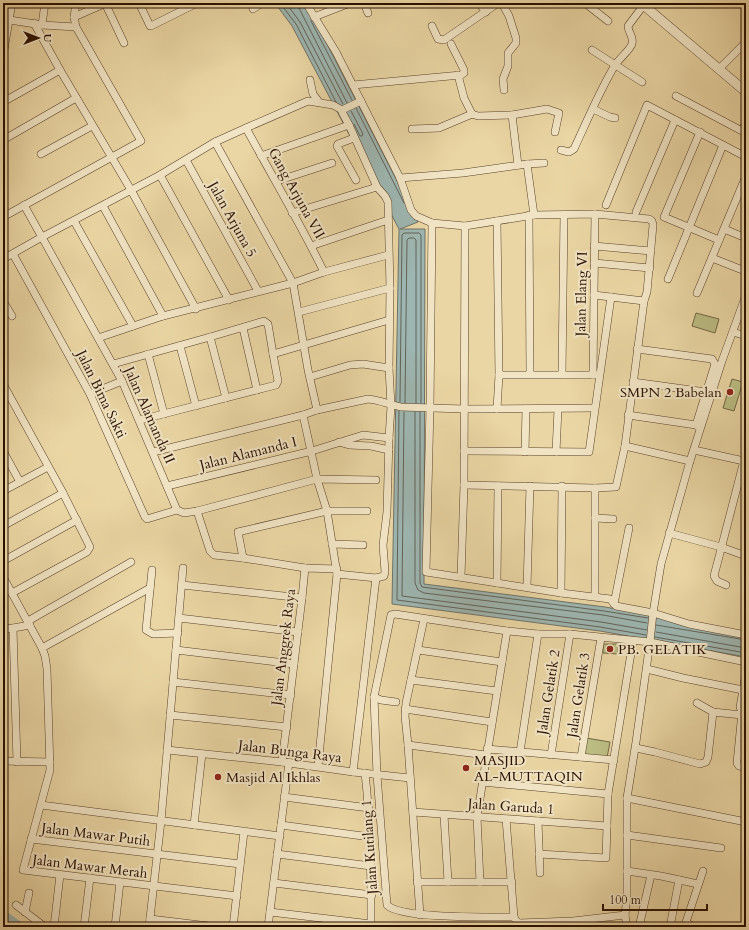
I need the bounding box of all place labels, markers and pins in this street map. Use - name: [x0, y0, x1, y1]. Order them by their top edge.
- place label: SMPN 2 Babelan: [620, 383, 722, 402]
- marker: SMPN 2 Babelan: [725, 387, 735, 397]
- place label: PB. GELATIK: [618, 640, 707, 659]
- marker: PB. GELATIK: [605, 644, 615, 654]
- place label: MASJID AL-MUTTAQIN: [474, 751, 583, 786]
- marker: MASJID AL-MUTTAQIN: [461, 763, 471, 773]
- place label: Masjid Al Ikhlas: [226, 768, 321, 787]
- marker: Masjid Al Ikhlas: [213, 772, 223, 782]

